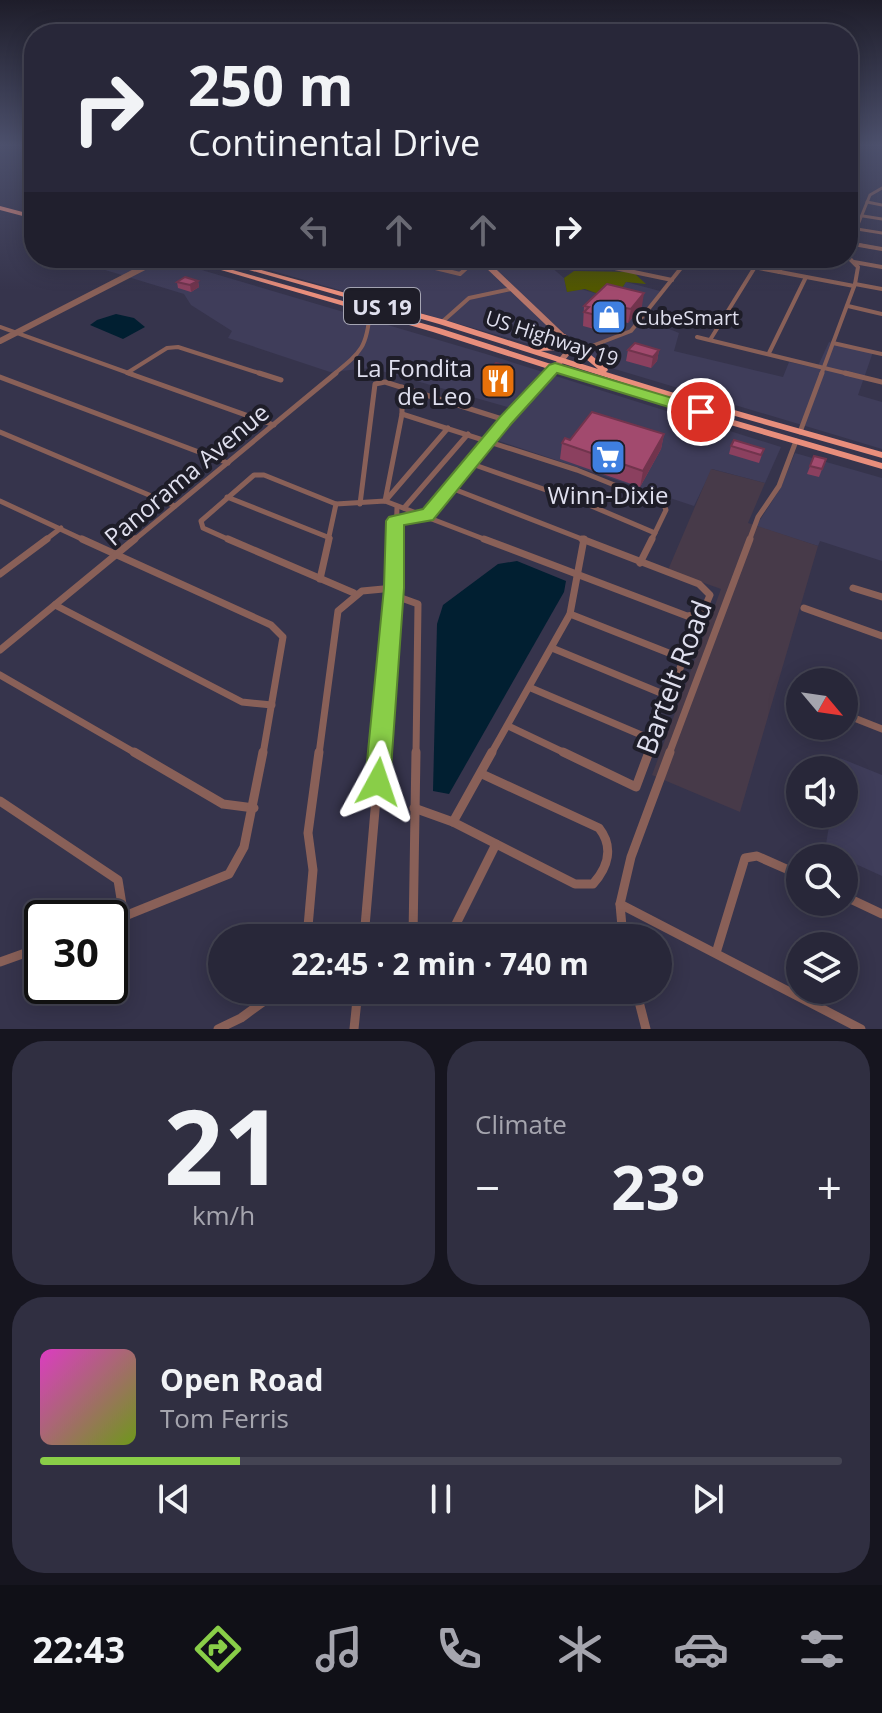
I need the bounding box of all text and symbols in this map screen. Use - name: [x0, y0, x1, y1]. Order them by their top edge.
- text: 250 m: [188, 46, 354, 122]
- icon: right: [56, 56, 160, 160]
- text: Continental Drive: [188, 118, 480, 167]
- icon: left: [293, 208, 337, 252]
- icon: ahead: [377, 208, 421, 252]
- icon: ahead: [461, 208, 505, 252]
- icon: right: [545, 208, 589, 252]
- road number: US 19: [344, 288, 420, 324]
- shop icon: CubeSmart: [590, 298, 628, 336]
- street label: US Highway 19: [482, 304, 622, 372]
- place label: CubeSmart: [635, 304, 739, 331]
- place label: La Fondita de Leo: [356, 351, 472, 412]
- restaurant icon: La Fondita de Leo: [479, 362, 517, 400]
- pin: [667, 378, 735, 446]
- icon: arrive: [679, 390, 723, 434]
- street label: Panorama Avenue: [97, 395, 275, 553]
- supermarket icon: Winn-Dixie: [589, 438, 627, 476]
- place label: Winn-Dixie: [548, 478, 668, 511]
- street label: Bartelt Road: [626, 595, 720, 759]
- north arrow: [786, 668, 858, 740]
- map controls: [786, 668, 858, 1004]
- position arrow: [336, 740, 420, 824]
- button: sound: [786, 756, 858, 828]
- button: search: [786, 844, 858, 916]
- speed limit sign: 30: [24, 900, 128, 1004]
- button: layers: [786, 932, 858, 1004]
- text: 22:45 · 2 min · 740 m: [291, 943, 589, 984]
- text: 21: [164, 1074, 283, 1215]
- text: Climate: [475, 1106, 567, 1142]
- text: 23°: [611, 1146, 706, 1228]
- text: −: [475, 1157, 500, 1217]
- text: +: [817, 1157, 842, 1217]
- text: km/h: [192, 1197, 255, 1233]
- text: Open Road: [160, 1359, 324, 1400]
- text: Tom Ferris: [160, 1400, 289, 1436]
- icon: previous: [152, 1477, 196, 1521]
- icon: pause: [419, 1477, 463, 1521]
- icon: next: [686, 1477, 730, 1521]
- icon: directions: [190, 1621, 246, 1677]
- icon: music: [311, 1621, 367, 1677]
- icon: phone: [431, 1621, 487, 1677]
- icon: climate: [552, 1621, 608, 1677]
- icon: car: [673, 1621, 729, 1677]
- icon: filters: [794, 1621, 850, 1677]
- text: 22:43: [32, 1625, 125, 1674]

